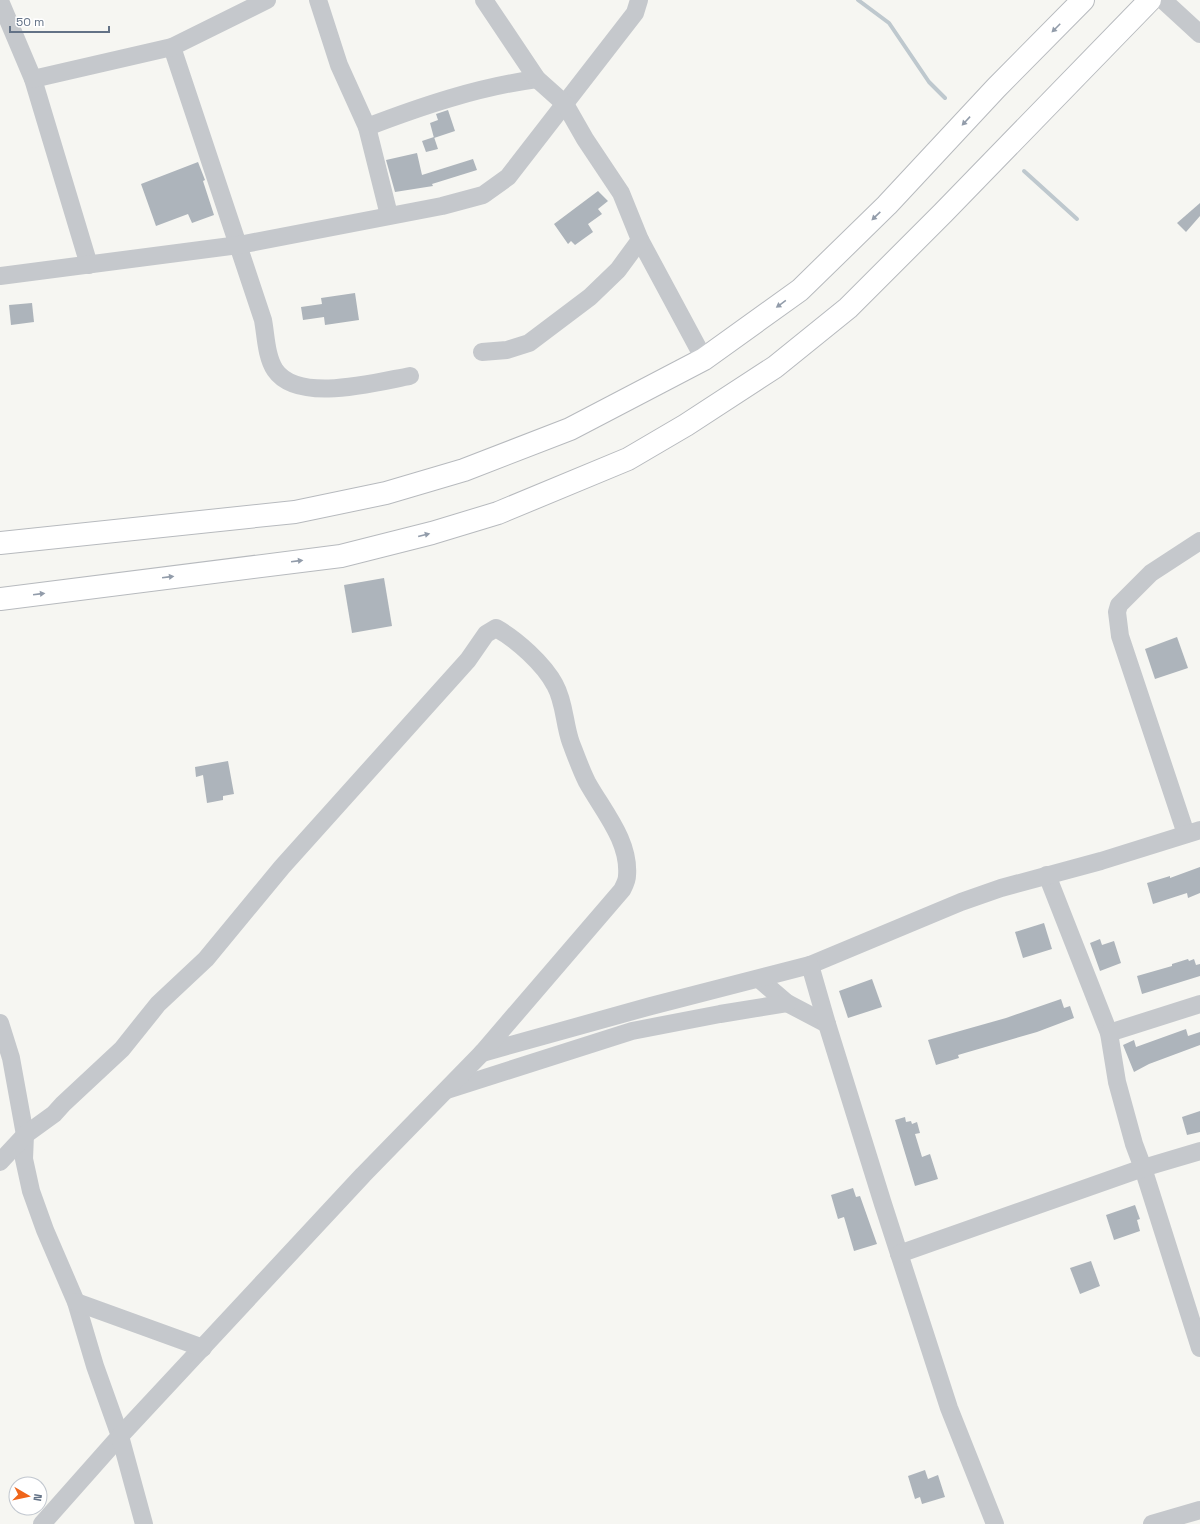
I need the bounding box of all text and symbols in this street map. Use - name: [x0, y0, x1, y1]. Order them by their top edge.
- scale bar: [10, 8, 109, 34]
- text: 50 m: [16, 14, 44, 30]
- one-way arrow: [1051, 23, 1061, 33]
- one-way arrow: [961, 116, 970, 126]
- one-way arrow: [871, 211, 881, 221]
- one-way arrow: [776, 300, 786, 308]
- one-way arrow: [418, 532, 430, 538]
- one-way arrow: [291, 558, 303, 564]
- one-way arrow: [162, 574, 174, 581]
- one-way arrow: [33, 591, 45, 597]
- north arrow: [8, 1476, 48, 1516]
- text: N: [30, 1493, 45, 1502]

